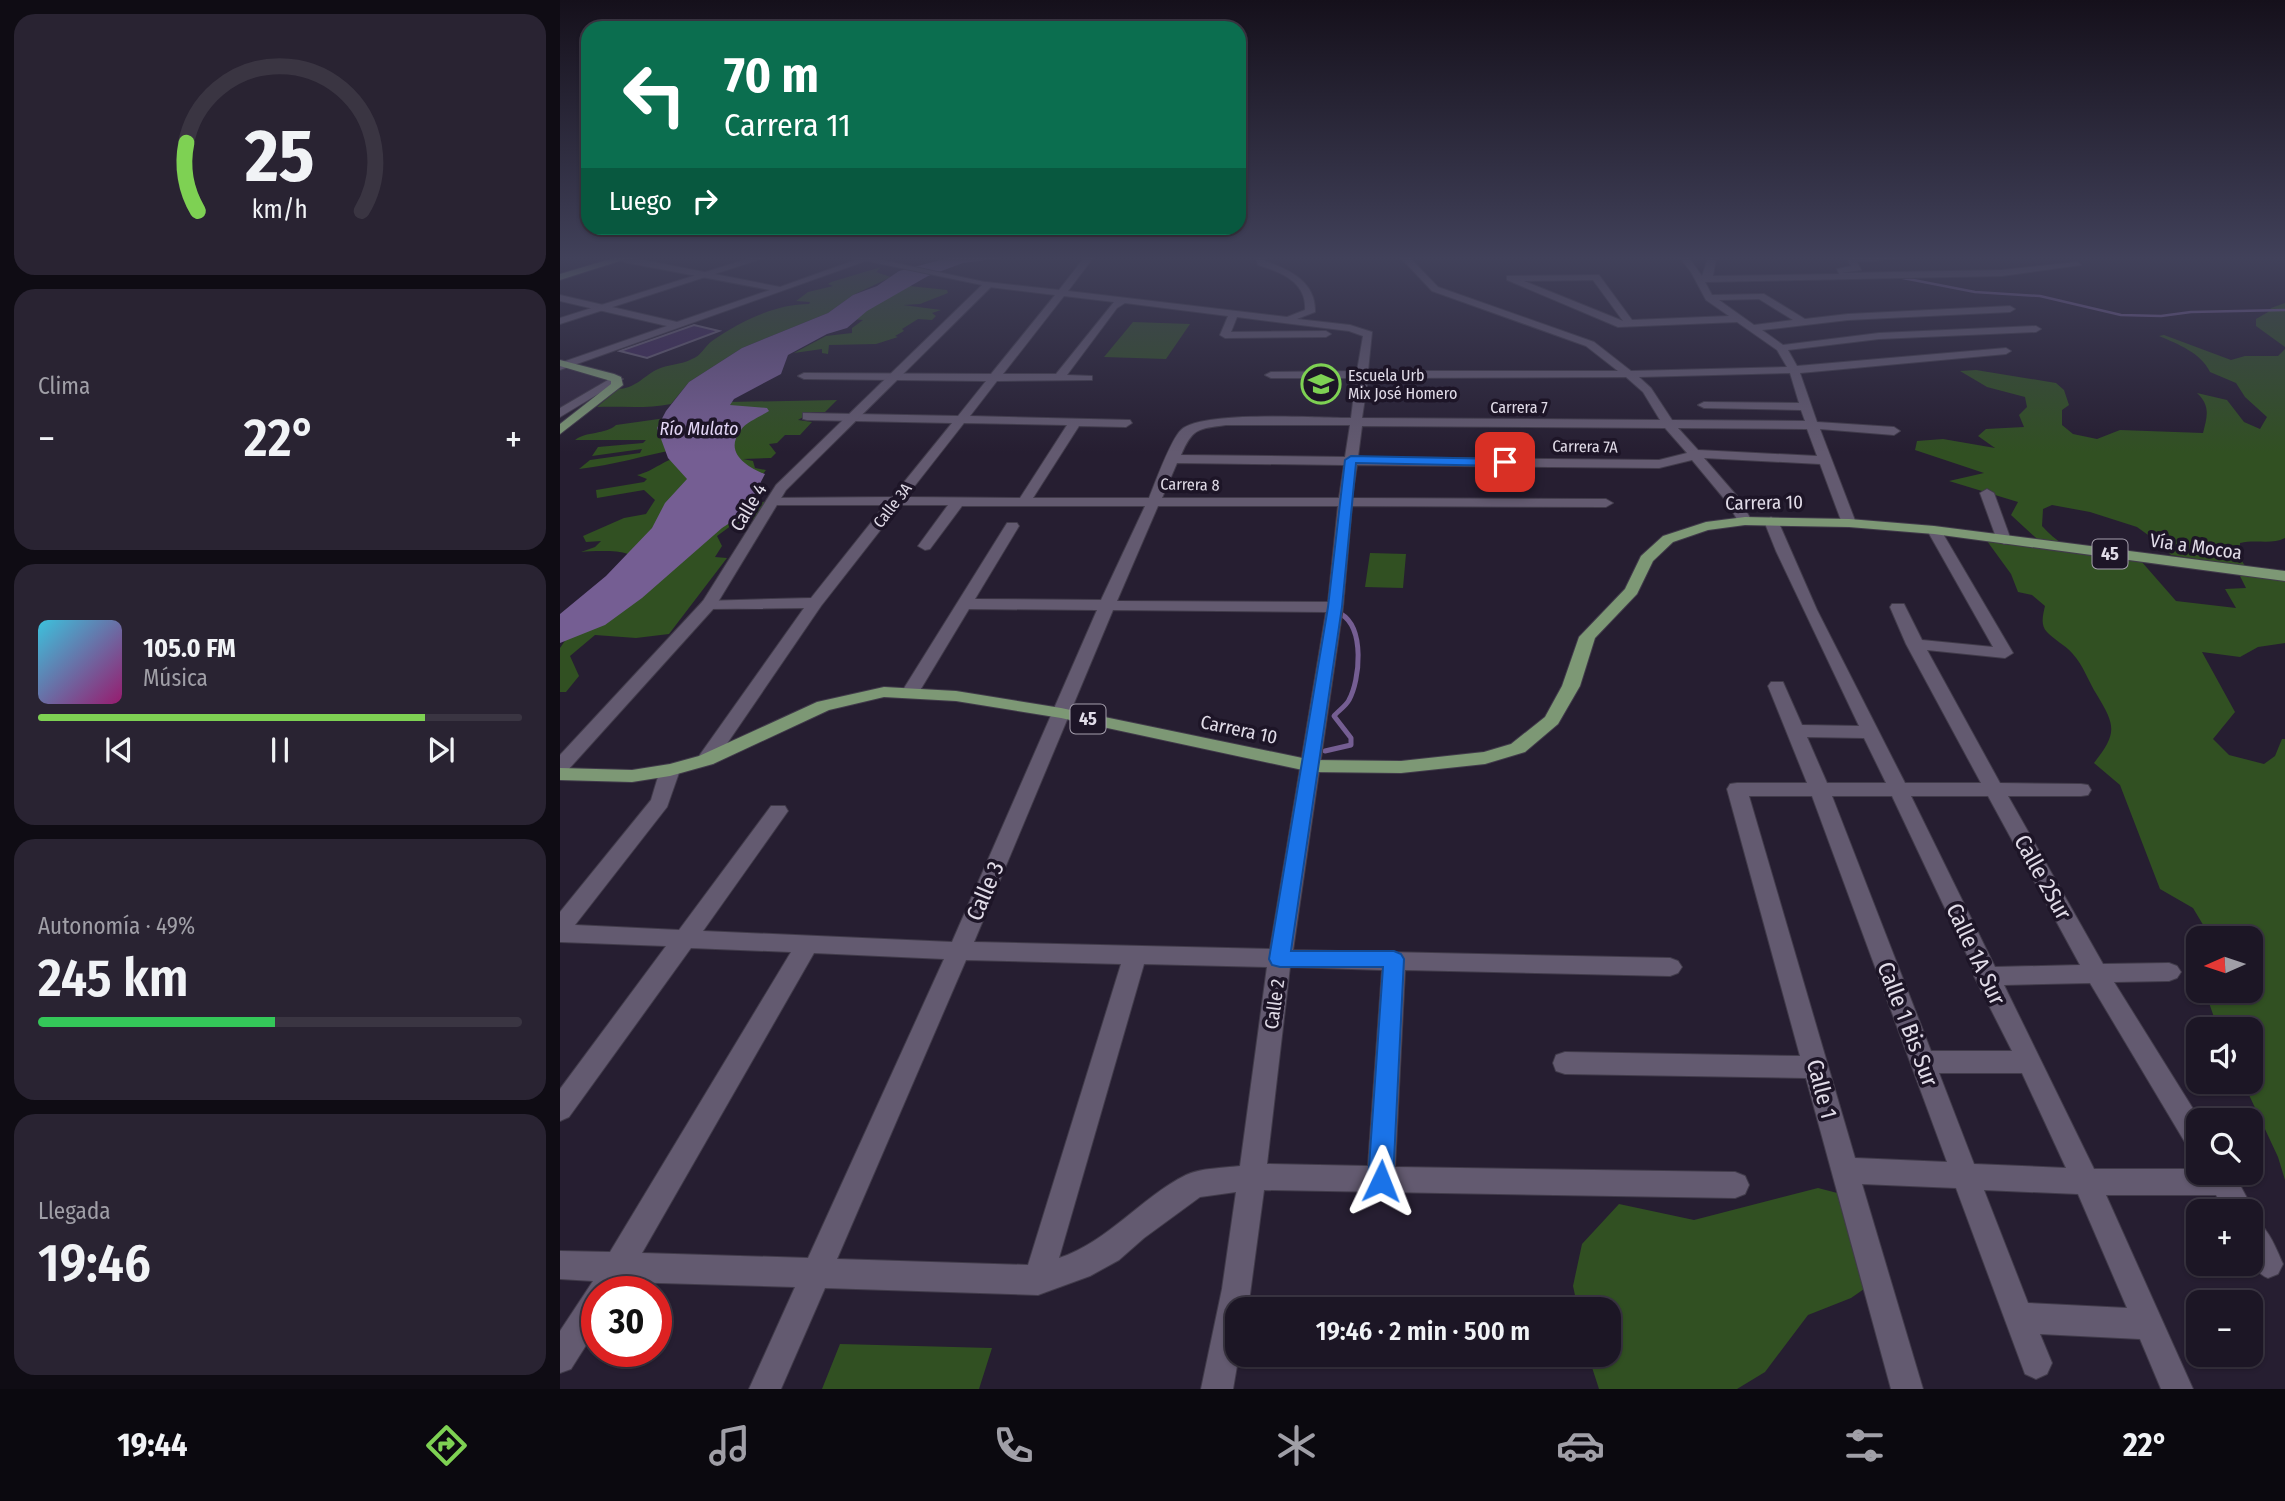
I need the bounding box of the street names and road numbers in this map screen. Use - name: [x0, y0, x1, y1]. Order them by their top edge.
- street label: Carrera 7: [1490, 398, 1548, 417]
- street label: Carrera 7A: [1552, 436, 1618, 457]
- street label: Carrera 8: [1160, 474, 1220, 495]
- street label: Calle 4: [725, 479, 772, 535]
- street label: Calle 3A: [869, 479, 916, 531]
- street label: Carrera 10: [1725, 490, 1803, 515]
- street label: Vía a Mocoa: [2148, 529, 2243, 564]
- road number: 45: [2092, 540, 2128, 568]
- road number: 45: [1070, 704, 1106, 734]
- street label: Carrera 10: [1198, 710, 1279, 749]
- street label: Calle 2Sur: [2008, 830, 2078, 924]
- street label: Calle 3: [960, 857, 1010, 925]
- street label: Calle 1A Sur: [1940, 899, 2012, 1009]
- street label: Calle 1 Bis Sur: [1872, 958, 1944, 1090]
- street label: Calle 2: [1260, 977, 1289, 1031]
- street label: Calle 1: [1801, 1056, 1843, 1122]

